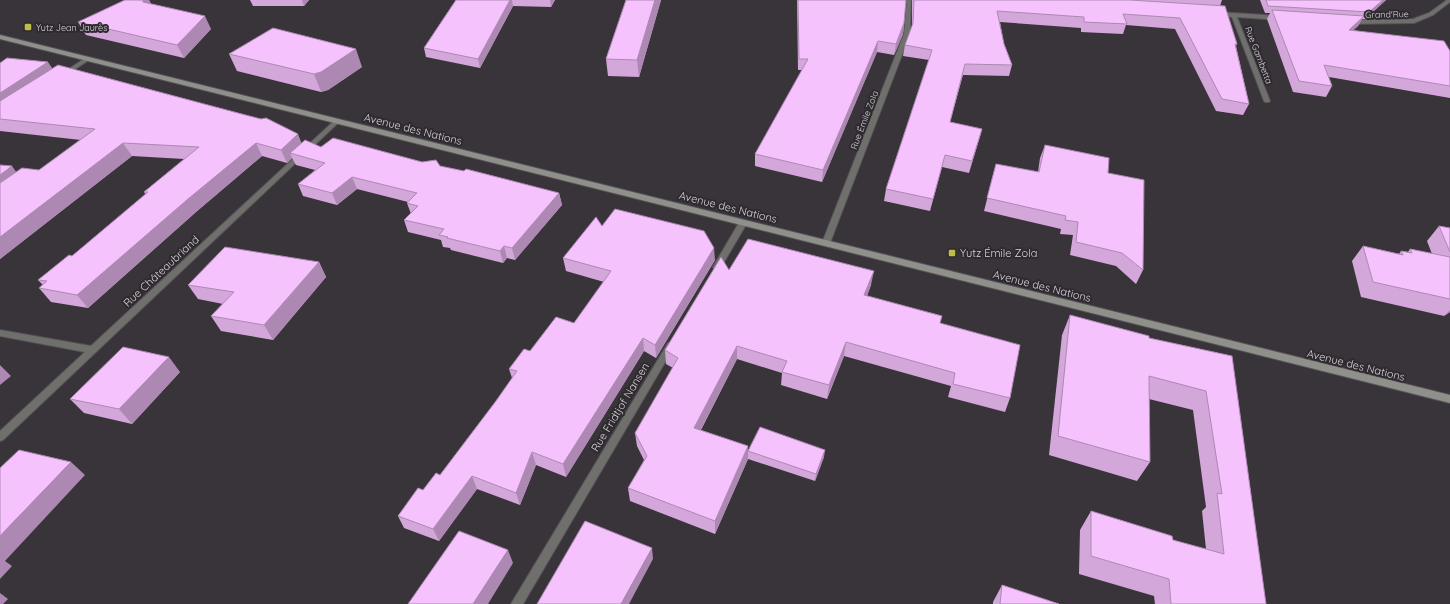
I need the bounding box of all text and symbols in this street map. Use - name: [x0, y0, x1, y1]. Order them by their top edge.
- street label: Grand'Rue: [1365, 8, 1409, 20]
- marker: Yutz Jean Jaurès: [23, 22, 33, 32]
- place label: Yutz Jean Jaurès: [36, 22, 107, 33]
- street label: Rue Gambetta: [1243, 25, 1275, 85]
- street label: Rue Émile Zola: [848, 89, 880, 151]
- street label: Avenue des Nations: [363, 110, 463, 148]
- street label: Avenue des Nations: [678, 188, 778, 226]
- street label: Rue Châteaubriand: [120, 232, 202, 310]
- place label: Yutz Émile Zola: [960, 246, 1037, 260]
- marker: Yutz Émile Zola: [947, 248, 957, 258]
- street label: Avenue des Nations: [992, 267, 1092, 305]
- street label: Avenue des Nations: [1306, 346, 1406, 384]
- street label: Rue Fridtjof Nansen: [588, 360, 652, 454]

